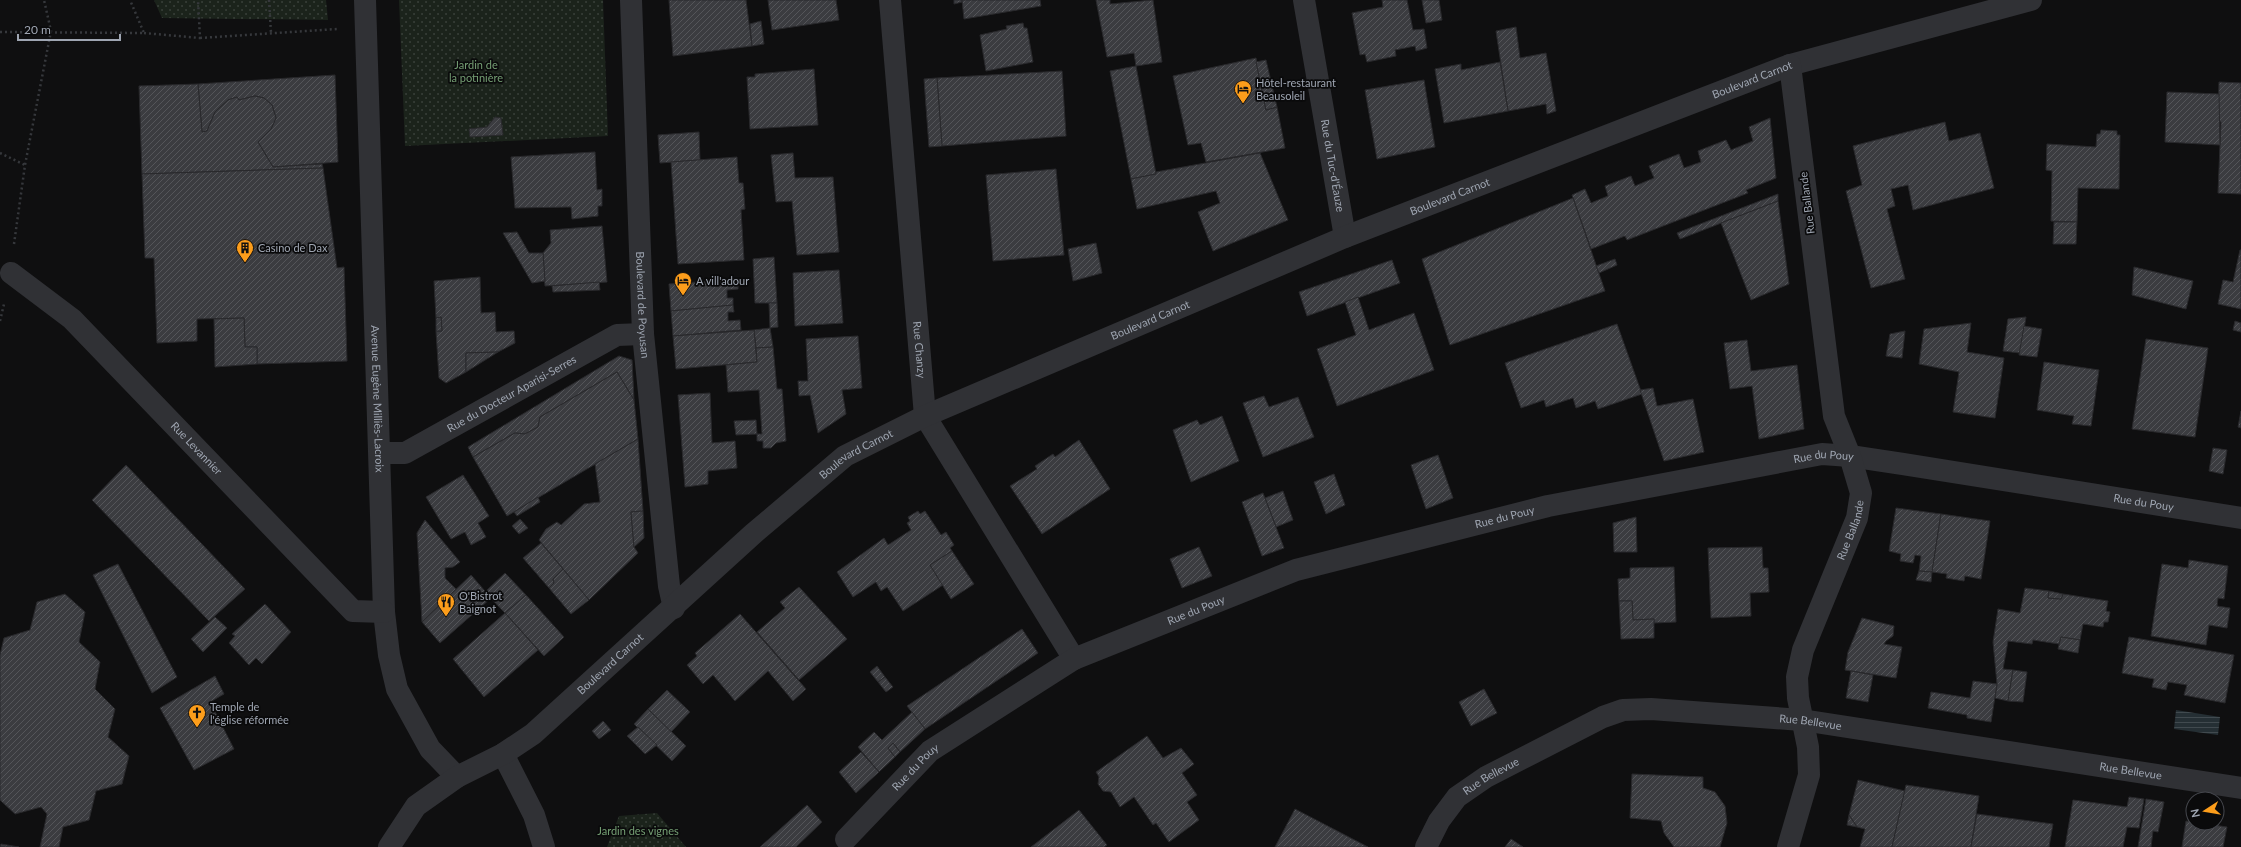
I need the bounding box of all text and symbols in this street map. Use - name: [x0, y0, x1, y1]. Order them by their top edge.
- scale bar: [18, 16, 120, 42]
- text: 20 m: [24, 22, 51, 37]
- park label: Jardin de la potinière: [449, 58, 503, 84]
- street label: Boulevard Carnot: [1710, 58, 1794, 101]
- place label: Hôtel-restaurant Beausoleil: [1256, 76, 1336, 102]
- hotel icon: Hôtel-restaurant Beausoleil: [1233, 79, 1253, 104]
- street label: Rue du Tuc-d'Éauze: [1319, 118, 1348, 213]
- street label: Rue Ballande: [1796, 171, 1817, 235]
- street label: Boulevard Carnot: [1408, 175, 1491, 217]
- building icon: Casino de Dax: [235, 238, 255, 263]
- place label: Casino de Dax: [258, 241, 328, 254]
- street label: Boulevard de Poyusan: [634, 251, 652, 359]
- hotel icon: A vill'adour: [673, 271, 693, 296]
- place label: A vill'adour: [696, 274, 749, 287]
- street label: Boulevard Carnot: [1109, 297, 1192, 342]
- street label: Rue Chanzy: [911, 321, 929, 379]
- street label: Avenue Eugène Milliès-Lacroix: [369, 325, 387, 473]
- street label: Rue du Docteur Aparisi-Serres: [444, 352, 578, 434]
- street label: Rue Levannier: [169, 419, 225, 477]
- street label: Boulevard Carnot: [816, 426, 895, 481]
- street label: Rue du Pouy: [1792, 447, 1855, 465]
- street label: Rue du Pouy: [2113, 491, 2175, 513]
- street label: Rue Ballande: [1834, 499, 1866, 562]
- street label: Rue du Pouy: [1473, 503, 1536, 530]
- place label: O'Bistrot Baignot: [459, 589, 502, 615]
- restaurant icon: O'Bistrot Baignot: [436, 592, 456, 617]
- street label: Rue du Pouy: [1165, 592, 1227, 627]
- street label: Boulevard Carnot: [574, 630, 645, 697]
- place label: Temple de l'église réformée: [210, 700, 289, 726]
- church icon: Temple de l'église réformée: [187, 703, 207, 728]
- street label: Rue Bellevue: [1779, 711, 1843, 732]
- street label: Rue du Pouy: [889, 740, 941, 793]
- street label: Rue Bellevue: [1460, 754, 1521, 797]
- street label: Rue Bellevue: [2099, 759, 2163, 782]
- north arrow: [2185, 791, 2225, 831]
- text: N: [2187, 808, 2202, 819]
- park label: Jardin des vignes: [597, 824, 679, 837]

